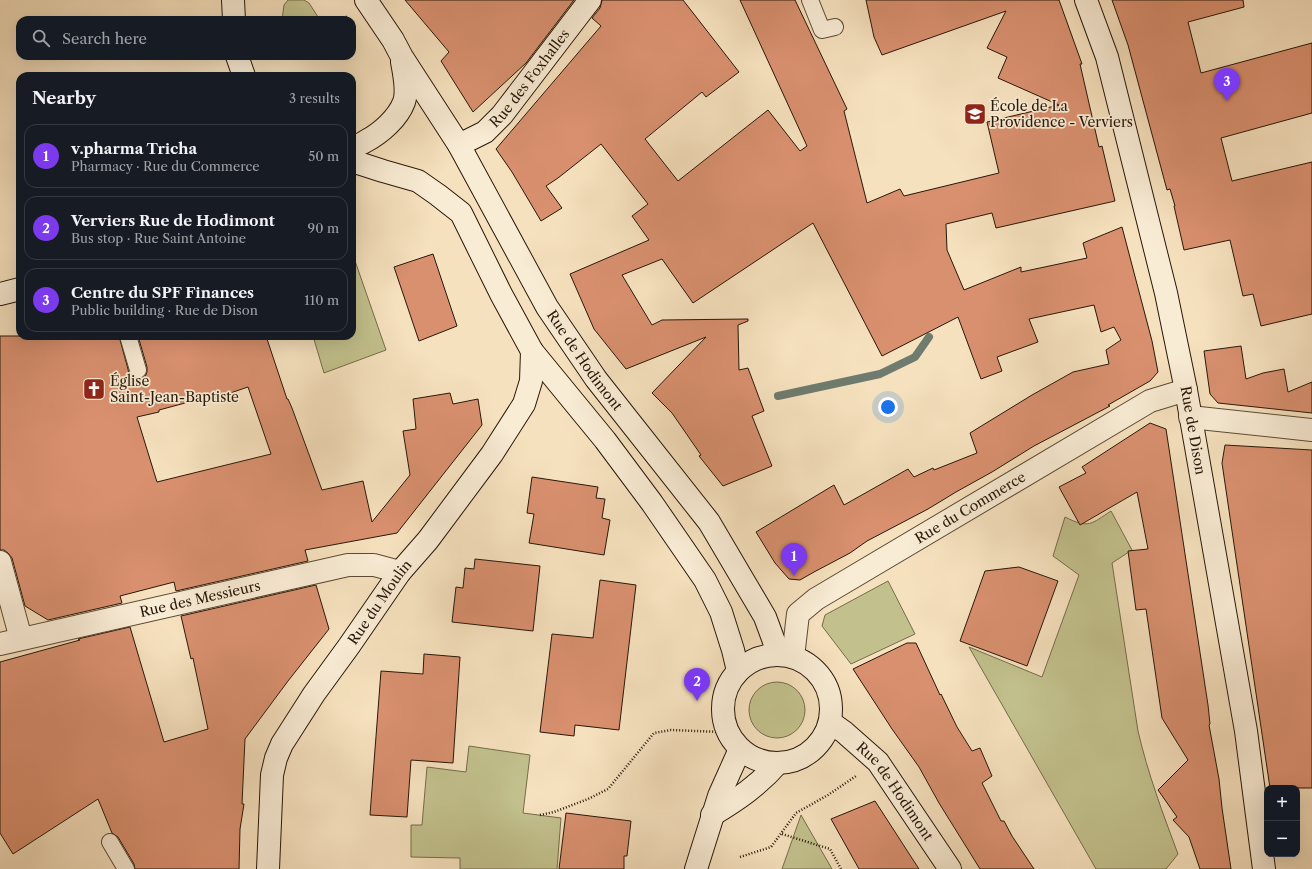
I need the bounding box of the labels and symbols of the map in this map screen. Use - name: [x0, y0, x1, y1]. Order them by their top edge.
- street label: Rue des Foxhalles: [486, 25, 573, 131]
- pin: 3: [1214, 68, 1240, 101]
- place label: École de La Providence - Verviers: [990, 97, 1133, 131]
- school or university icon: École de La Providence - Verviers: [962, 101, 988, 127]
- street label: Rue de Hodimont: [543, 307, 626, 414]
- place label: Église Saint-Jean-Baptiste: [110, 372, 239, 406]
- church icon: Église Saint-Jean-Baptiste: [81, 376, 107, 402]
- street label: Rue de Dison: [1176, 385, 1210, 476]
- your location: [878, 397, 898, 417]
- street label: Rue du Commerce: [912, 468, 1029, 547]
- pin: 1: [781, 543, 807, 576]
- street label: Rue du Moulin: [344, 556, 416, 648]
- street label: Rue des Messieurs: [138, 576, 262, 621]
- pin: 2: [684, 668, 710, 701]
- street label: Rue de Hodimont: [853, 738, 937, 844]

